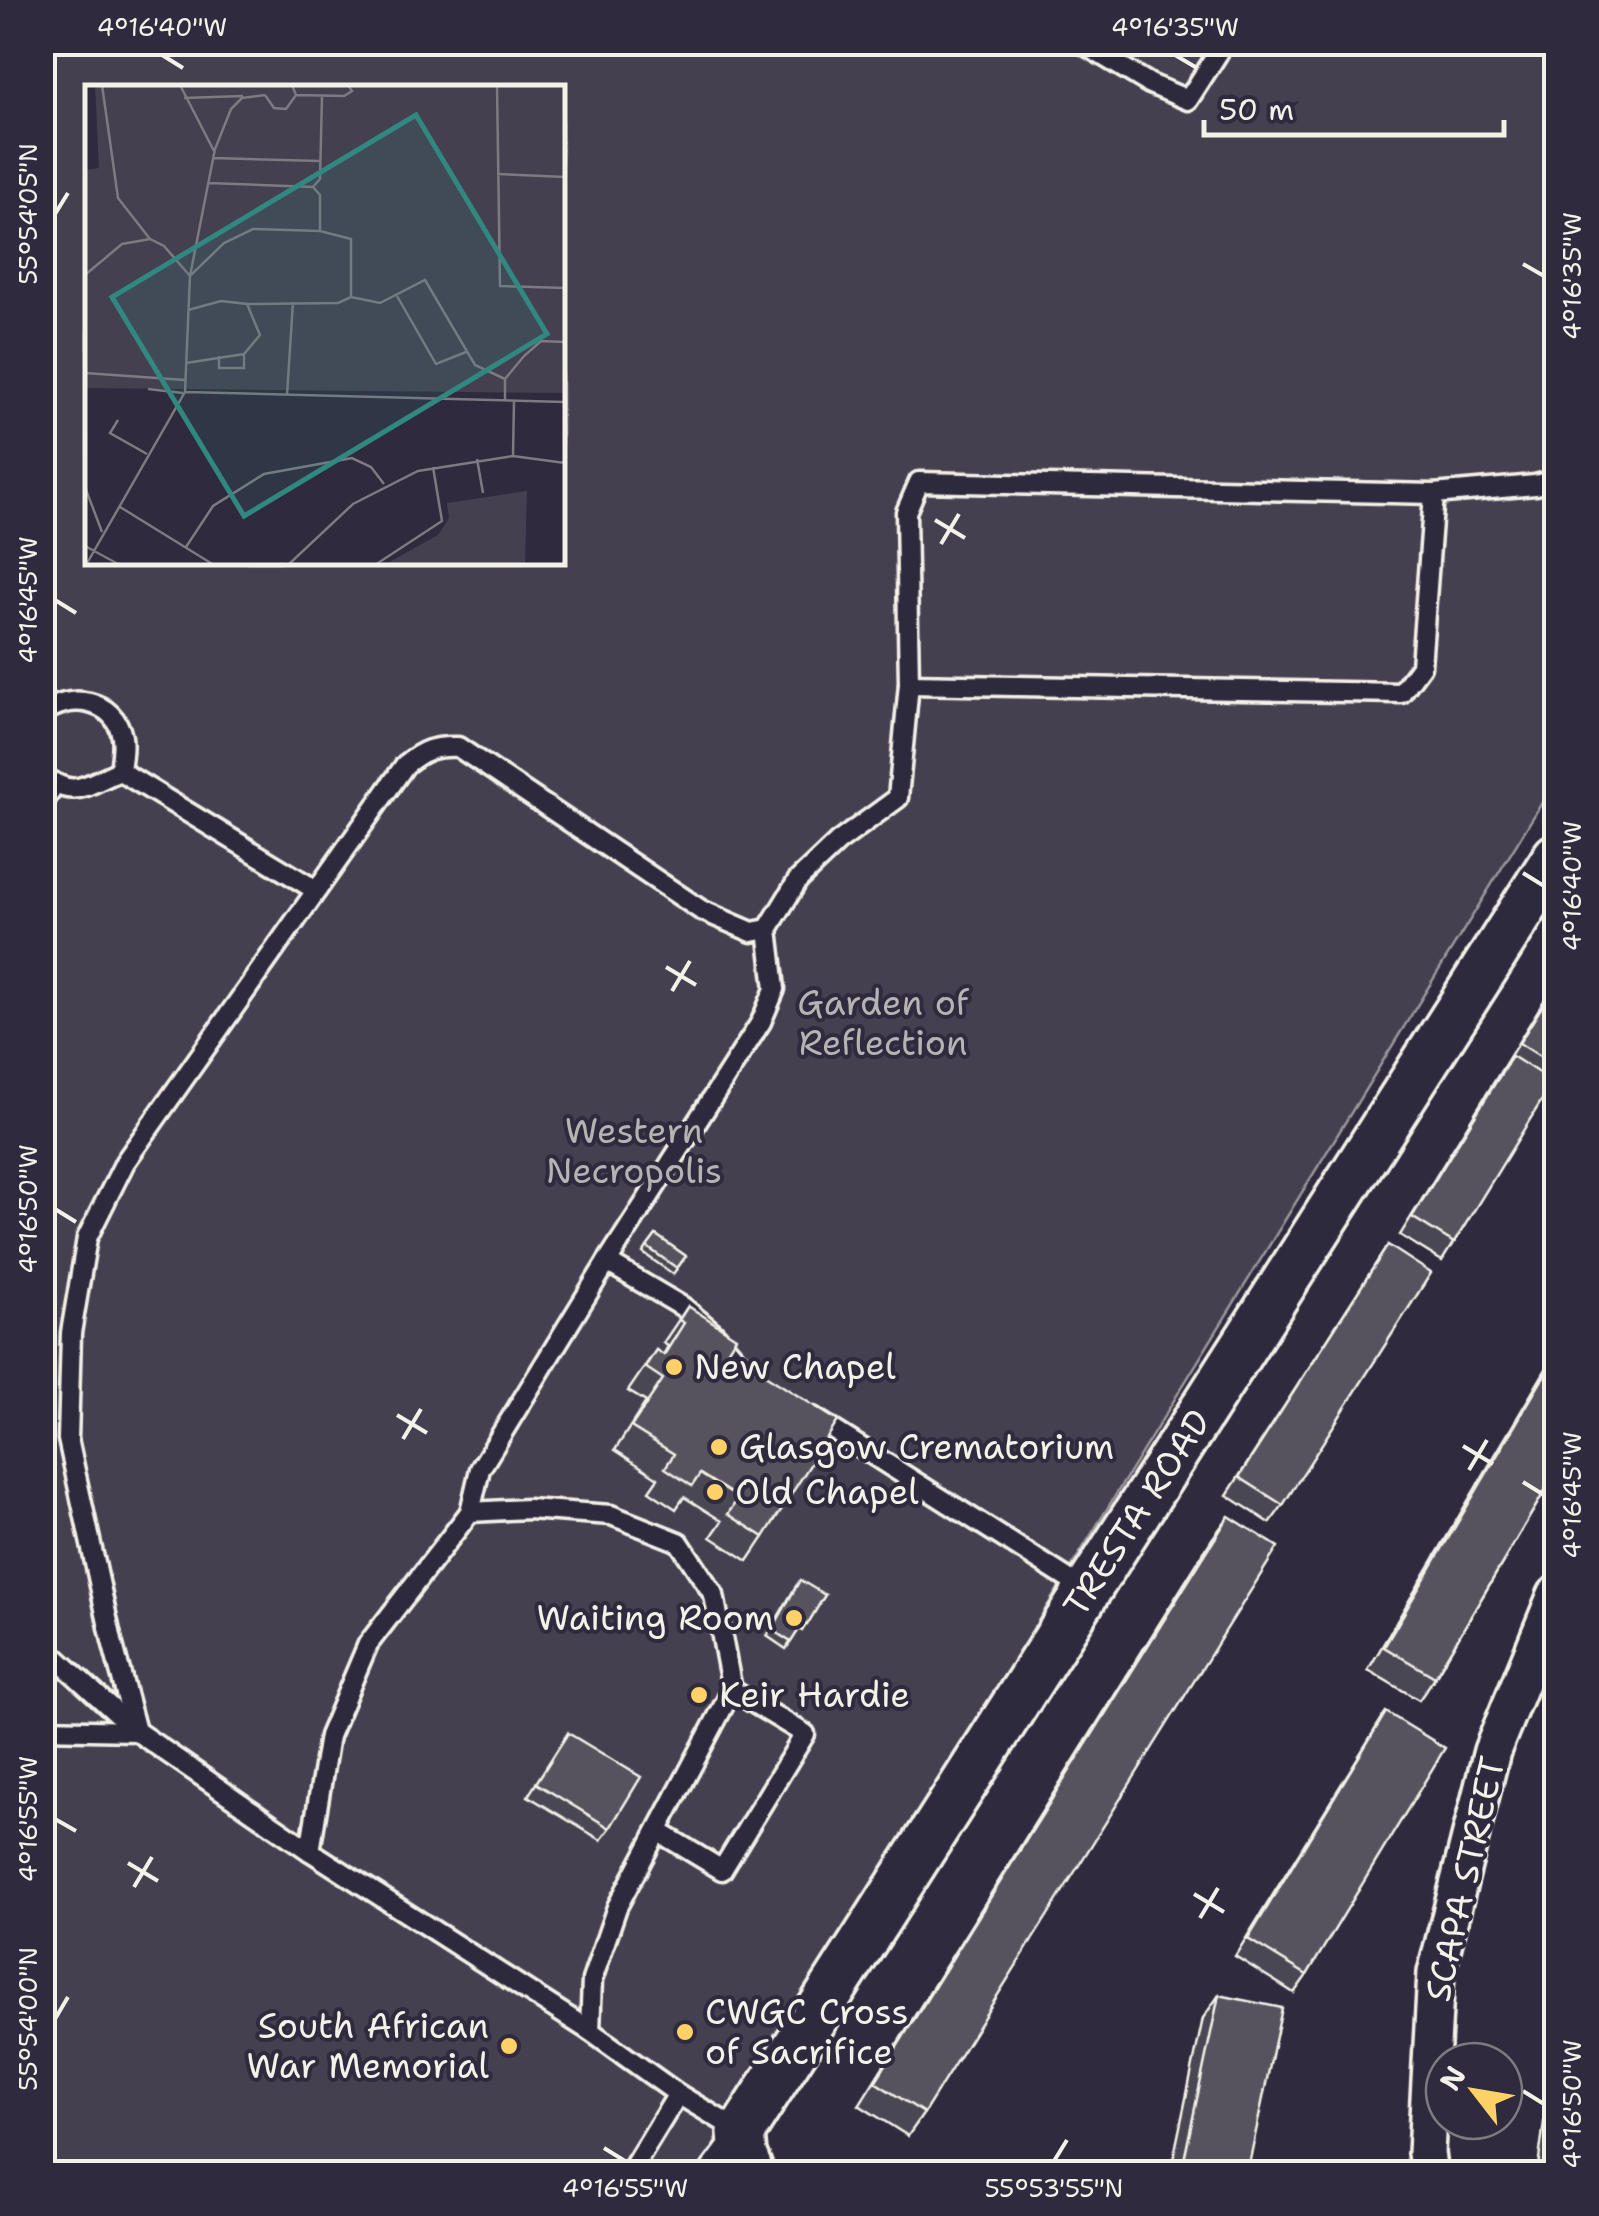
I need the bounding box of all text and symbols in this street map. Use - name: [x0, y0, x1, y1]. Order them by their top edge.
- text: 4°16'40"W: [97, 10, 227, 44]
- text: 4°16'35"W: [1111, 10, 1239, 44]
- scale bar: [1204, 75, 1504, 137]
- inset map: [85, 85, 565, 565]
- text: 50 m: [1219, 89, 1294, 130]
- text: 55°54'05"N: [11, 143, 45, 285]
- text: 4°16'35"W: [1555, 212, 1589, 340]
- text: 4°16'45"W: [11, 536, 45, 664]
- text: 4°16'40"W: [1555, 821, 1589, 951]
- park label: Garden of Reflection: [797, 979, 970, 1066]
- park label: Western Necropolis: [546, 1107, 722, 1194]
- text: 4°16'50"W: [11, 1144, 45, 1274]
- place label: New Chapel: [694, 1343, 896, 1390]
- marker: New Chapel: [663, 1356, 685, 1378]
- street label: TRESTA ROAD: [1052, 1400, 1221, 1625]
- place label: Glasgow Crematorium: [739, 1423, 1114, 1470]
- text: 4°16'45"W: [1555, 1431, 1589, 1559]
- marker: Glasgow Crematorium: [708, 1436, 730, 1458]
- place label: Old Chapel: [735, 1468, 919, 1515]
- marker: Old Chapel: [704, 1481, 726, 1503]
- place label: Waiting Room: [536, 1594, 774, 1641]
- marker: Waiting Room: [783, 1607, 805, 1629]
- place label: Keir Hardie: [719, 1671, 910, 1718]
- marker: Keir Hardie: [688, 1684, 710, 1706]
- street label: SCAPA STREET: [1414, 1752, 1515, 2006]
- text: 4°16'55"W: [11, 1756, 45, 1882]
- text: 55°54'00"N: [11, 1947, 45, 2091]
- place label: CWGC Cross of Sacrifice: [705, 1988, 908, 2075]
- place label: South African War Memorial: [247, 2002, 489, 2089]
- marker: CWGC Cross of Sacrifice: [674, 2021, 696, 2043]
- marker: South African War Memorial: [498, 2035, 520, 2057]
- text: 4°16'50"W: [1555, 2039, 1589, 2169]
- north arrow: [1424, 2041, 1524, 2141]
- text: N: [1431, 2059, 1475, 2097]
- text: 4°16'55"W: [562, 2171, 688, 2205]
- text: 55°53'55"N: [985, 2171, 1123, 2205]

